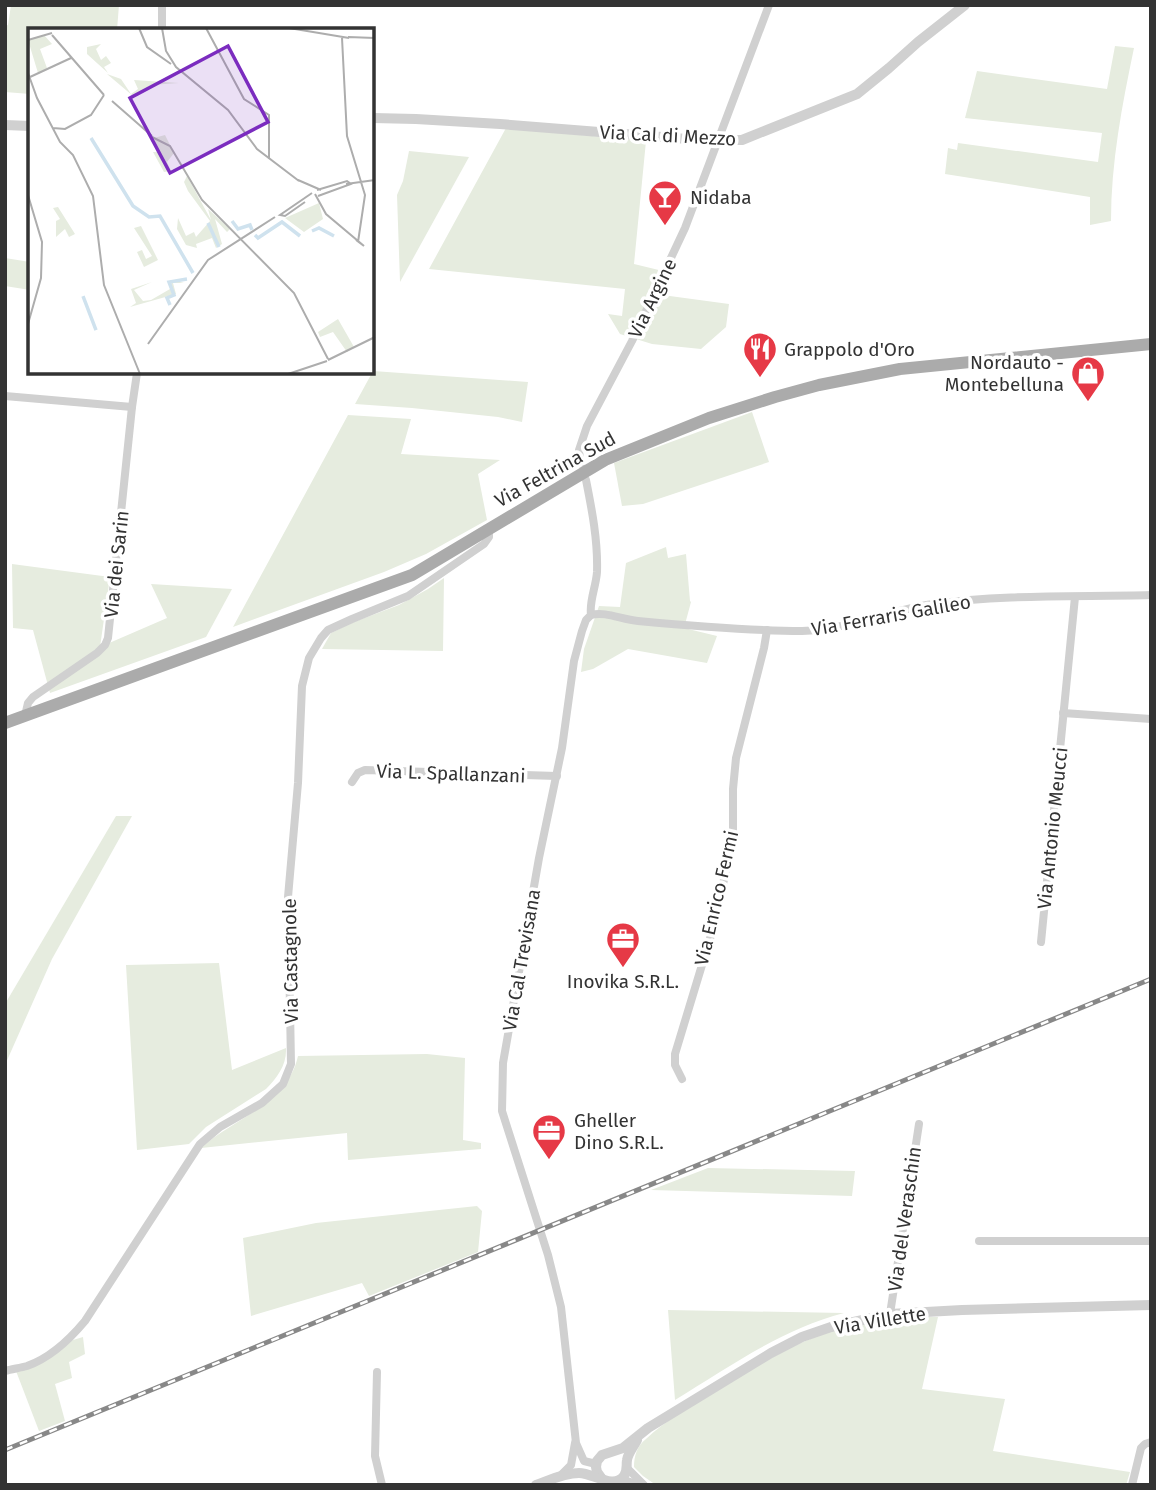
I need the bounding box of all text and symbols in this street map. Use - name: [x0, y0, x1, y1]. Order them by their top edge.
- inset map: [28, 28, 374, 374]
- street label: Via Cal di Mezzo: [599, 120, 737, 151]
- bar icon: Nidaba: [646, 178, 684, 227]
- place label: Nidaba: [690, 186, 751, 209]
- street label: Via Argine: [623, 255, 682, 342]
- restaurant icon: Grappolo d'Oro: [741, 330, 779, 379]
- place label: Grappolo d'Oro: [784, 338, 915, 361]
- place label: Nordauto - Montebelluna: [945, 351, 1064, 396]
- shop icon: Nordauto - Montebelluna: [1069, 354, 1107, 403]
- street label: Via Feltrina Sud: [491, 427, 620, 512]
- street label: Via dei Sarin: [99, 509, 134, 619]
- street label: Via Ferraris Galileo: [810, 590, 972, 641]
- street label: Via Antonio Meucci: [1033, 746, 1072, 910]
- street label: Via L. Spallanzani: [376, 759, 526, 788]
- street label: Via Enrico Fermi: [690, 828, 743, 968]
- street label: Via Cal Trevisana: [498, 887, 545, 1033]
- street label: Via Castagnole: [278, 898, 303, 1024]
- office icon: Inovika S.R.L.: [604, 920, 642, 969]
- place label: Inovika S.R.L.: [567, 970, 679, 993]
- place label: Gheller Dino S.R.L.: [574, 1109, 664, 1154]
- office icon: Gheller Dino S.R.L.: [530, 1112, 568, 1161]
- street label: Via del Veraschin: [883, 1145, 926, 1293]
- street label: Via Villette: [833, 1302, 928, 1339]

